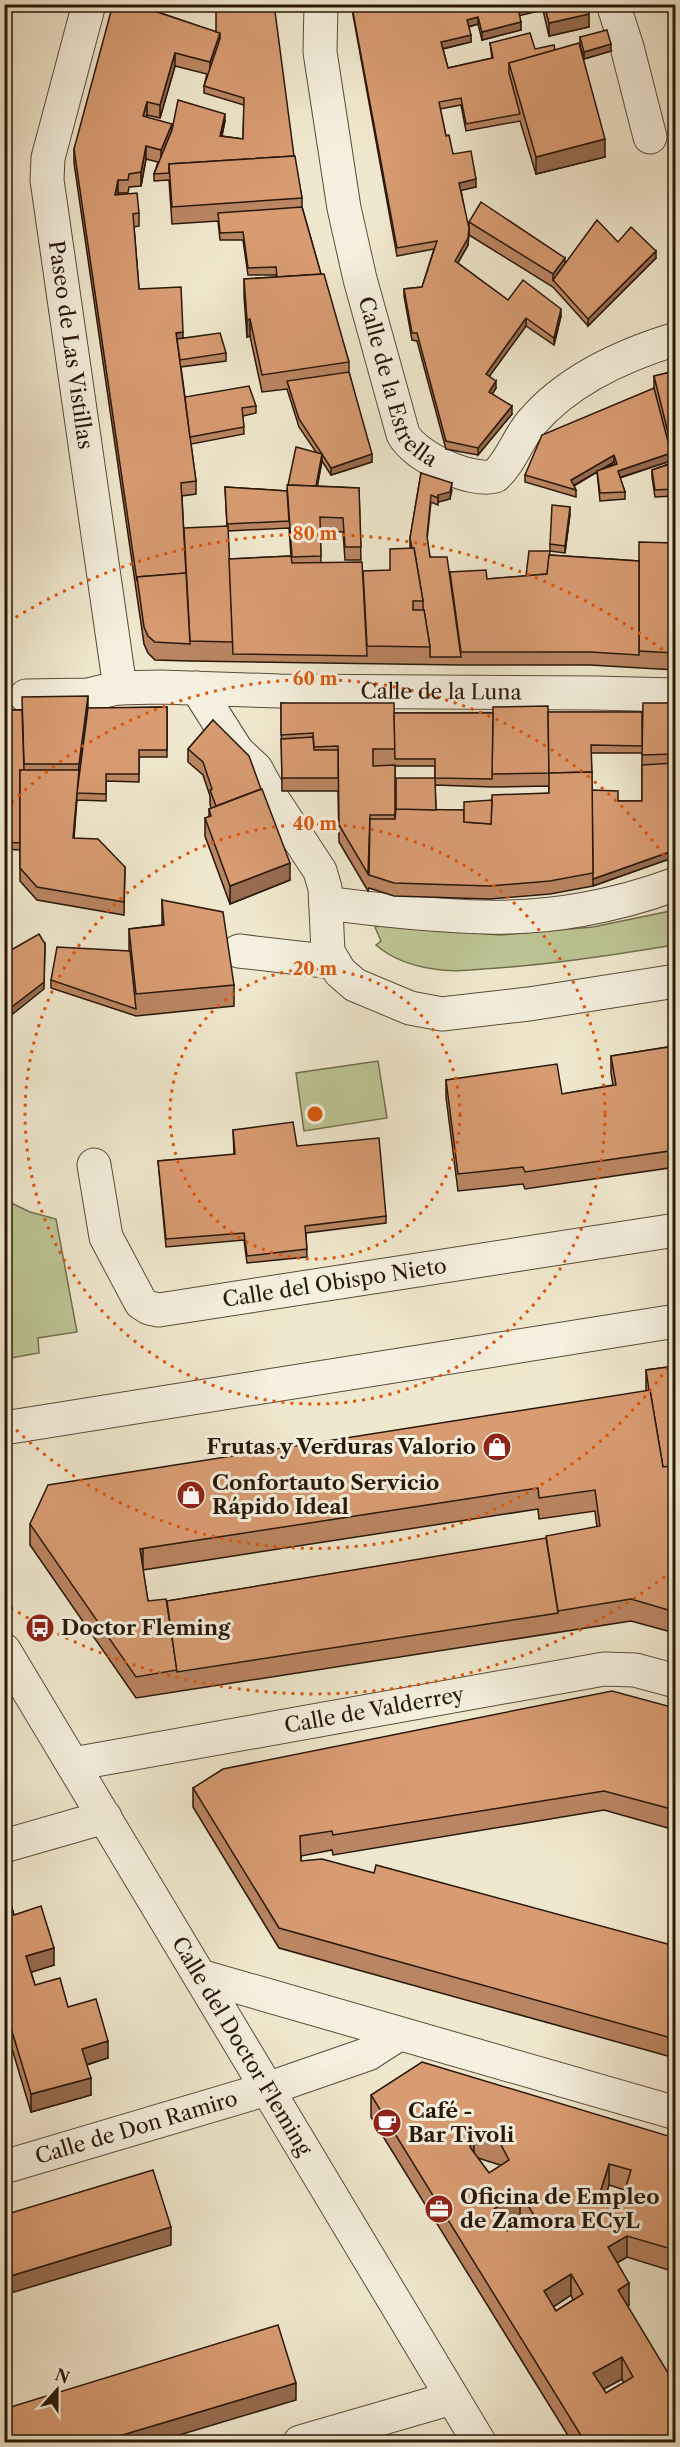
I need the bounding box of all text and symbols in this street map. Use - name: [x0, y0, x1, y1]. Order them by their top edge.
- street label: Paseo de Las Vistillas: [44, 239, 99, 451]
- street label: Calle de la Estrella: [353, 294, 443, 472]
- text: 80 m: [292, 523, 338, 545]
- text: 60 m: [293, 668, 337, 690]
- street label: Calle de la Luna: [361, 679, 523, 705]
- text: 40 m: [293, 813, 337, 835]
- text: 20 m: [293, 958, 337, 980]
- centre of rings: [305, 1104, 325, 1124]
- street label: Calle del Obispo Nieto: [221, 1253, 448, 1312]
- shop icon: Frutas y Verduras Valorio: [481, 1431, 513, 1463]
- place label: Frutas y Verduras Valorio: [207, 1434, 476, 1459]
- place label: Confortauto Servicio Rápido Ideal: [212, 1470, 439, 1519]
- shop icon: Confortauto Servicio Rápido Ideal: [175, 1479, 207, 1511]
- bus stop icon: Doctor Fleming: [24, 1612, 56, 1644]
- place label: Doctor Fleming: [61, 1615, 231, 1640]
- street label: Calle de Valderrey: [282, 1681, 466, 1738]
- street label: Calle del Doctor Fleming: [167, 1932, 318, 2161]
- street label: Calle de Don Ramiro: [32, 2085, 240, 2169]
- place label: Café - Bar Tivoli: [408, 2098, 515, 2147]
- cafe icon: Café - Bar Tivoli: [371, 2107, 403, 2139]
- place label: Oficina de Empleo de Zamora ECyL: [460, 2184, 660, 2233]
- office icon: Oficina de Empleo de Zamora ECyL: [423, 2193, 455, 2225]
- north arrow: [27, 2360, 87, 2420]
- text: N: [52, 2364, 73, 2388]

